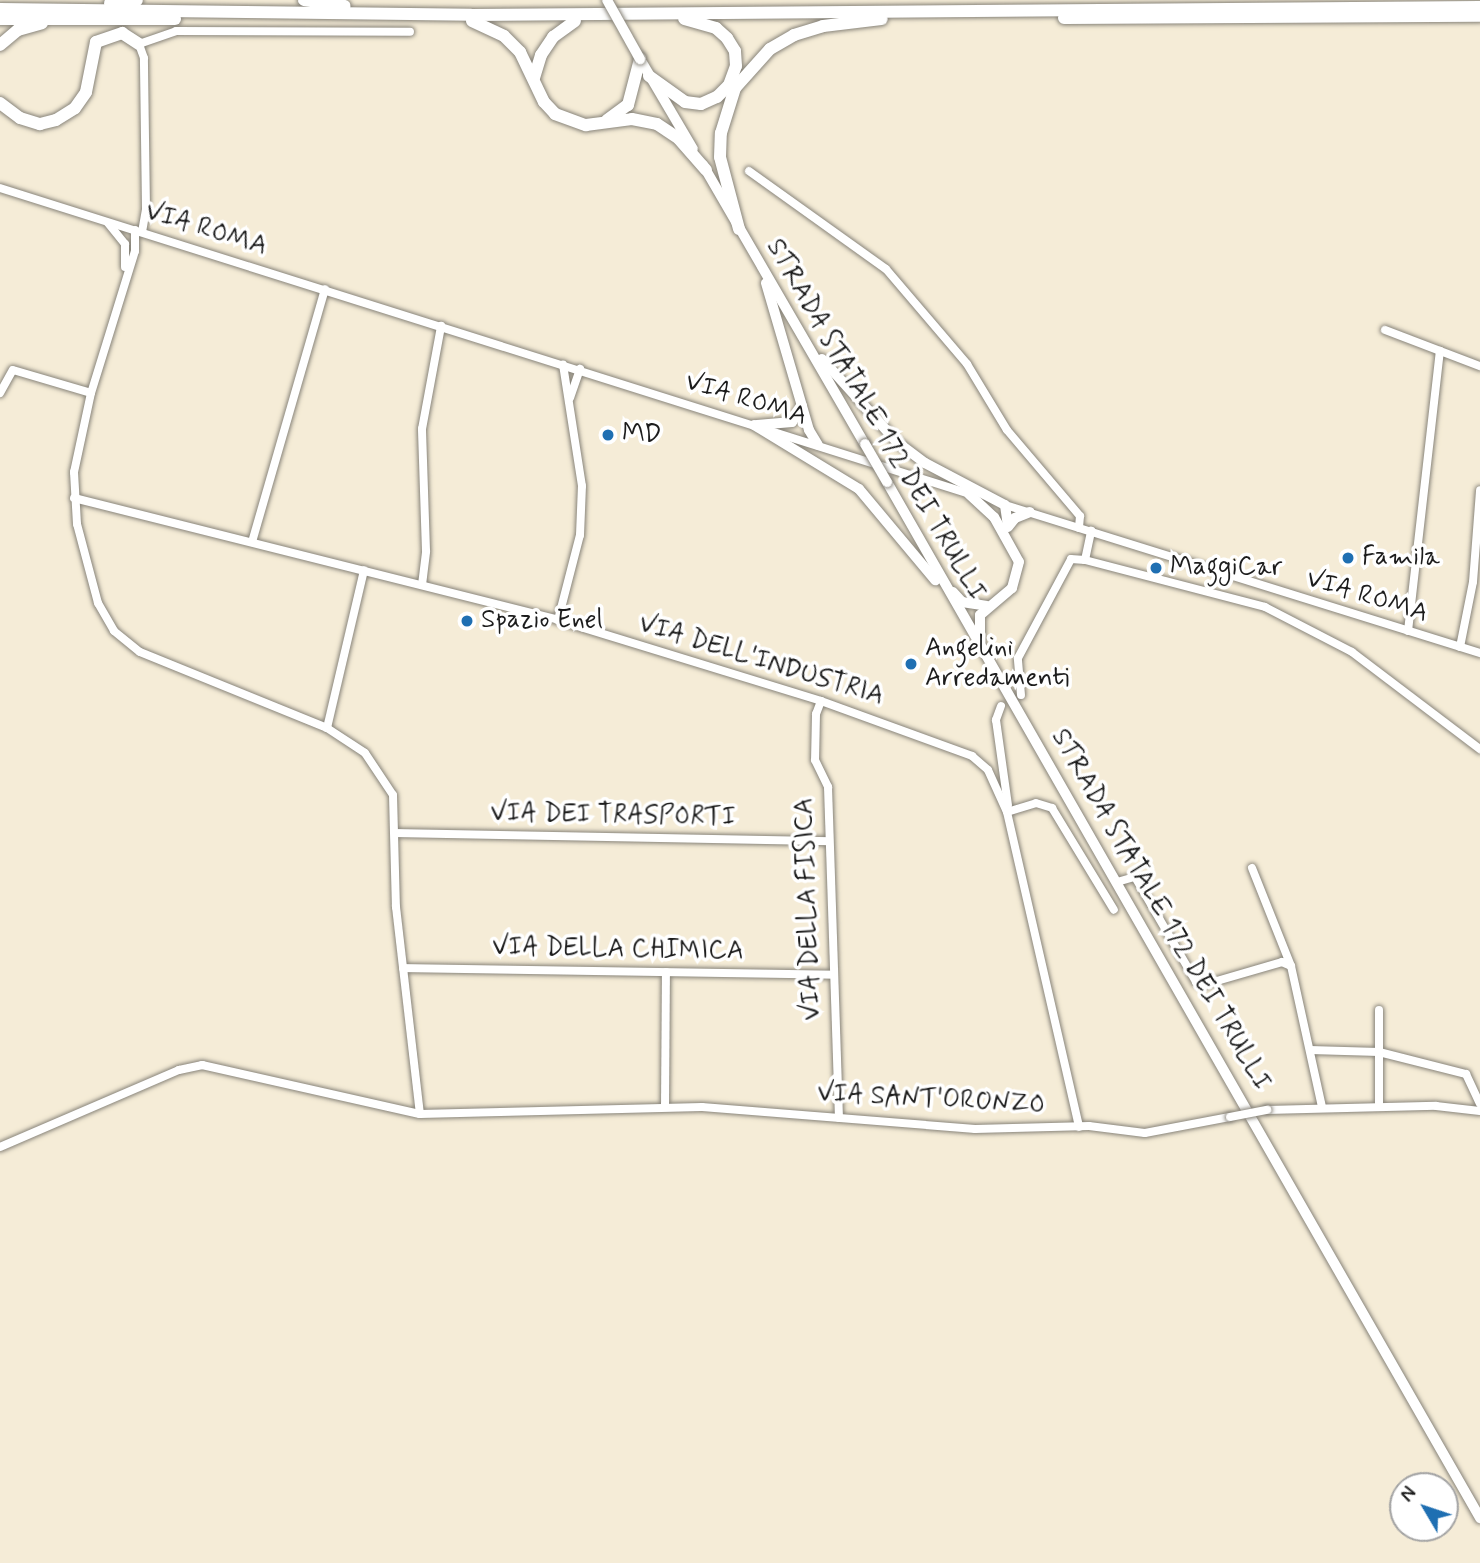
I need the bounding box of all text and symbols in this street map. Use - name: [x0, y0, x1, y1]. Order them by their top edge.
- street label: VIA ROMA: [141, 197, 271, 263]
- street label: STRADA STATALE 172 DEI TRULLI: [758, 233, 992, 607]
- street label: VIA ROMA: [681, 367, 811, 433]
- place label: MD: [622, 419, 662, 451]
- marker: MD: [600, 427, 616, 443]
- place label: Famila: [1362, 542, 1440, 574]
- marker: Famila: [1340, 550, 1356, 566]
- place label: MaggiCar: [1170, 552, 1282, 584]
- marker: MaggiCar: [1148, 560, 1164, 576]
- street label: VIA ROMA: [1302, 564, 1432, 630]
- place label: Spazio Enel: [481, 605, 603, 637]
- street label: VIA DELL'INDUSTRIA: [635, 609, 887, 713]
- marker: Spazio Enel: [459, 613, 475, 629]
- place label: Angelini Arredamenti: [925, 633, 1069, 694]
- marker: Angelini Arredamenti: [903, 656, 919, 672]
- street label: STRADA STATALE 172 DEI TRULLI: [1043, 723, 1277, 1097]
- street label: VIA DELLA FISICA: [789, 794, 829, 1024]
- street label: VIA DEI TRASPORTI: [491, 798, 735, 834]
- street label: VIA DELLA CHIMICA: [489, 932, 747, 968]
- street label: VIA SANT'ORONZO: [816, 1078, 1046, 1122]
- north arrow: [1389, 1472, 1459, 1542]
- text: N: [1395, 1482, 1423, 1508]

